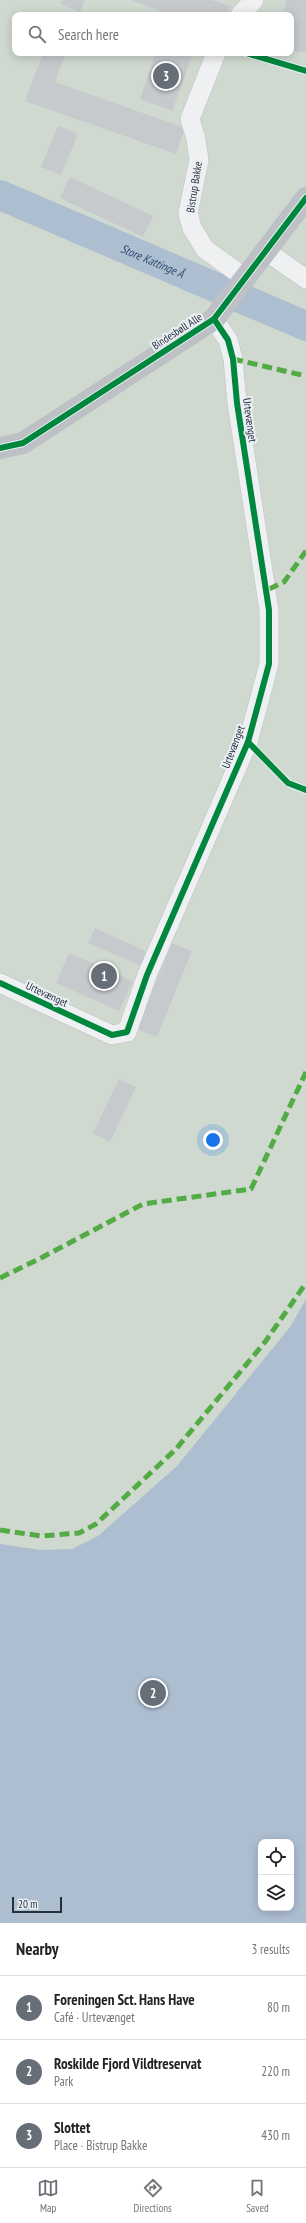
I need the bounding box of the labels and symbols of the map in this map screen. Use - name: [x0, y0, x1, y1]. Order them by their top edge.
- pin: 3: [153, 61, 179, 91]
- street label: Bistrup Bakke: [183, 160, 205, 214]
- water label: Store Kattinge Å: [119, 240, 188, 281]
- street label: Bindesbøll Alle: [149, 309, 205, 352]
- street label: Urtevænget: [240, 397, 260, 443]
- street label: Urtevænget: [218, 724, 248, 770]
- pin: 1: [91, 961, 117, 991]
- street label: Urtevænget: [24, 978, 70, 1010]
- your location: [203, 1130, 223, 1150]
- pin: 2: [140, 1678, 166, 1708]
- scale bar: [12, 1895, 62, 1914]

